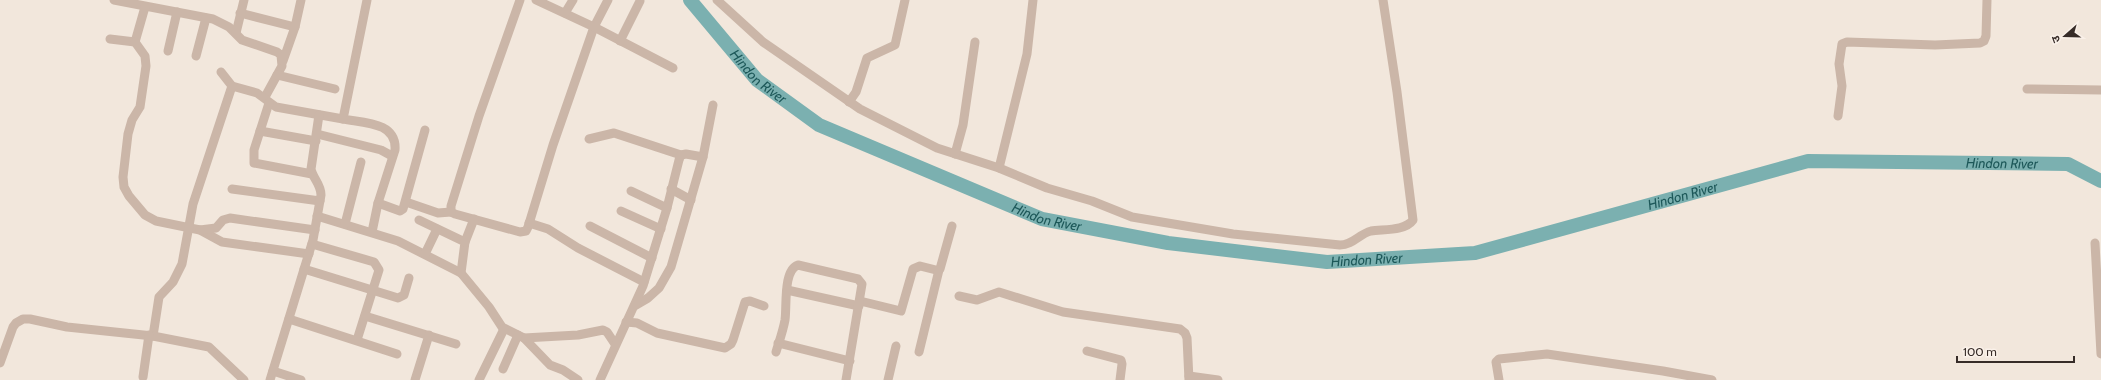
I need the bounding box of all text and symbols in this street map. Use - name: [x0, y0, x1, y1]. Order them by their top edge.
- north arrow: [2045, 16, 2085, 56]
- text: उ: [2048, 33, 2063, 45]
- water label: Hindon River: [726, 46, 791, 108]
- water label: Hindon River: [1966, 154, 2039, 173]
- water label: Hindon River: [1646, 177, 1720, 214]
- water label: Hindon River: [1009, 198, 1084, 235]
- water label: Hindon River: [1330, 248, 1404, 271]
- scale bar: [1957, 338, 2074, 364]
- text: 100 m: [1963, 344, 1997, 359]

